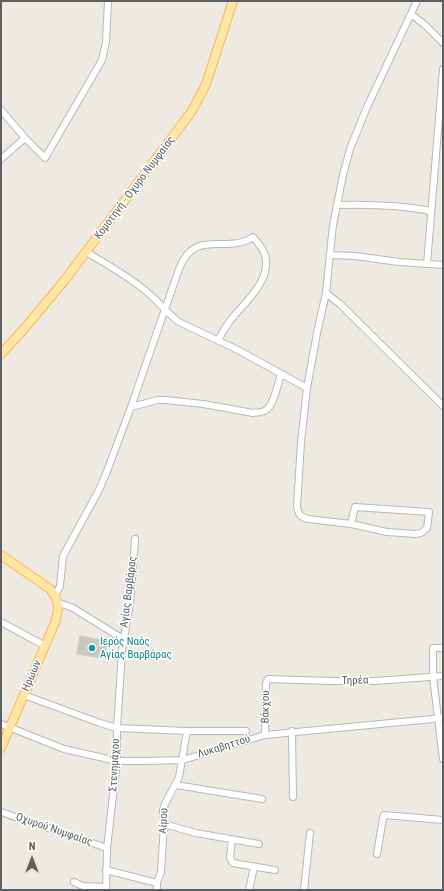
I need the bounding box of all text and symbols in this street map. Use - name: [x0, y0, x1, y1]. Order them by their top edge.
- street label: Κομοτηνή - Οχυρό Νυμφαίας: [92, 134, 178, 242]
- street label: Αγίας Βαρβάρας: [118, 556, 140, 628]
- place label: Ιερός Ναός Αγίας Βαρβάρας: [100, 635, 172, 661]
- marker: Ιερός Ναός Αγίας Βαρβάρας: [87, 643, 97, 653]
- street label: Ηρώων: [19, 658, 45, 694]
- street label: Τηρέα: [342, 674, 368, 688]
- street label: Βάκχου: [259, 690, 273, 724]
- street label: Λυκαβηττού: [196, 733, 252, 761]
- street label: Στενημάχου: [107, 738, 123, 792]
- street label: Αίμου: [157, 808, 171, 834]
- street label: Οχυρού Νυμφαίας: [14, 811, 94, 849]
- north arrow: [12, 839, 52, 879]
- text: N: [29, 840, 35, 853]

